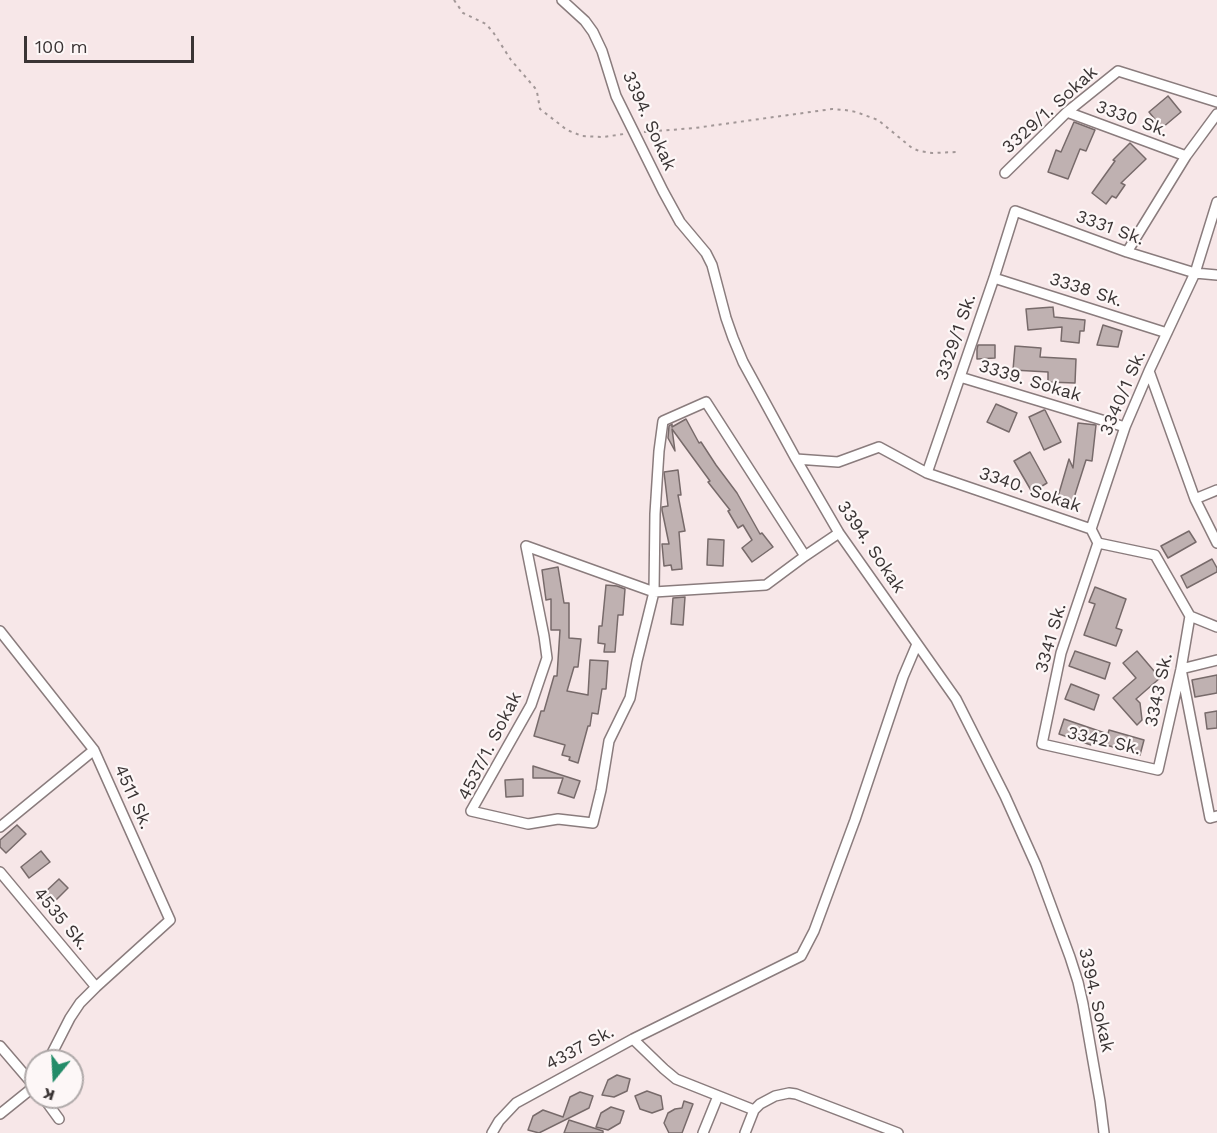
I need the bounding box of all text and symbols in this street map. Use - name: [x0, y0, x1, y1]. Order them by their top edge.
- scale bar: [27, 24, 196, 62]
- text: 100 m: [35, 36, 88, 57]
- street label: 3329/1. Sokak: [998, 62, 1102, 158]
- street label: 3394. Sokak: [617, 68, 681, 174]
- street label: 3330 Sk.: [1093, 96, 1171, 142]
- street label: 3331 Sk.: [1073, 206, 1147, 250]
- street label: 3338 Sk.: [1047, 268, 1125, 312]
- street label: 3329/1 Sk.: [931, 291, 981, 383]
- street label: 3340/1 Sk.: [1095, 347, 1151, 439]
- street label: 3339. Sokak: [976, 355, 1084, 407]
- street label: 3340. Sokak: [976, 462, 1084, 518]
- street label: 3394. Sokak: [832, 497, 910, 597]
- street label: 3341 Sk.: [1031, 601, 1071, 675]
- street label: 3343 Sk.: [1141, 651, 1177, 729]
- street label: 4537/1. Sokak: [453, 688, 527, 804]
- street label: 3342 Sk.: [1065, 722, 1143, 760]
- street label: 4511 Sk.: [109, 761, 157, 833]
- street label: 4535 Sk.: [29, 883, 93, 955]
- street label: 3394. Sokak: [1073, 946, 1119, 1054]
- street label: 4337 Sk.: [542, 1021, 618, 1075]
- north arrow: [24, 1049, 84, 1109]
- text: K: [41, 1084, 57, 1105]

